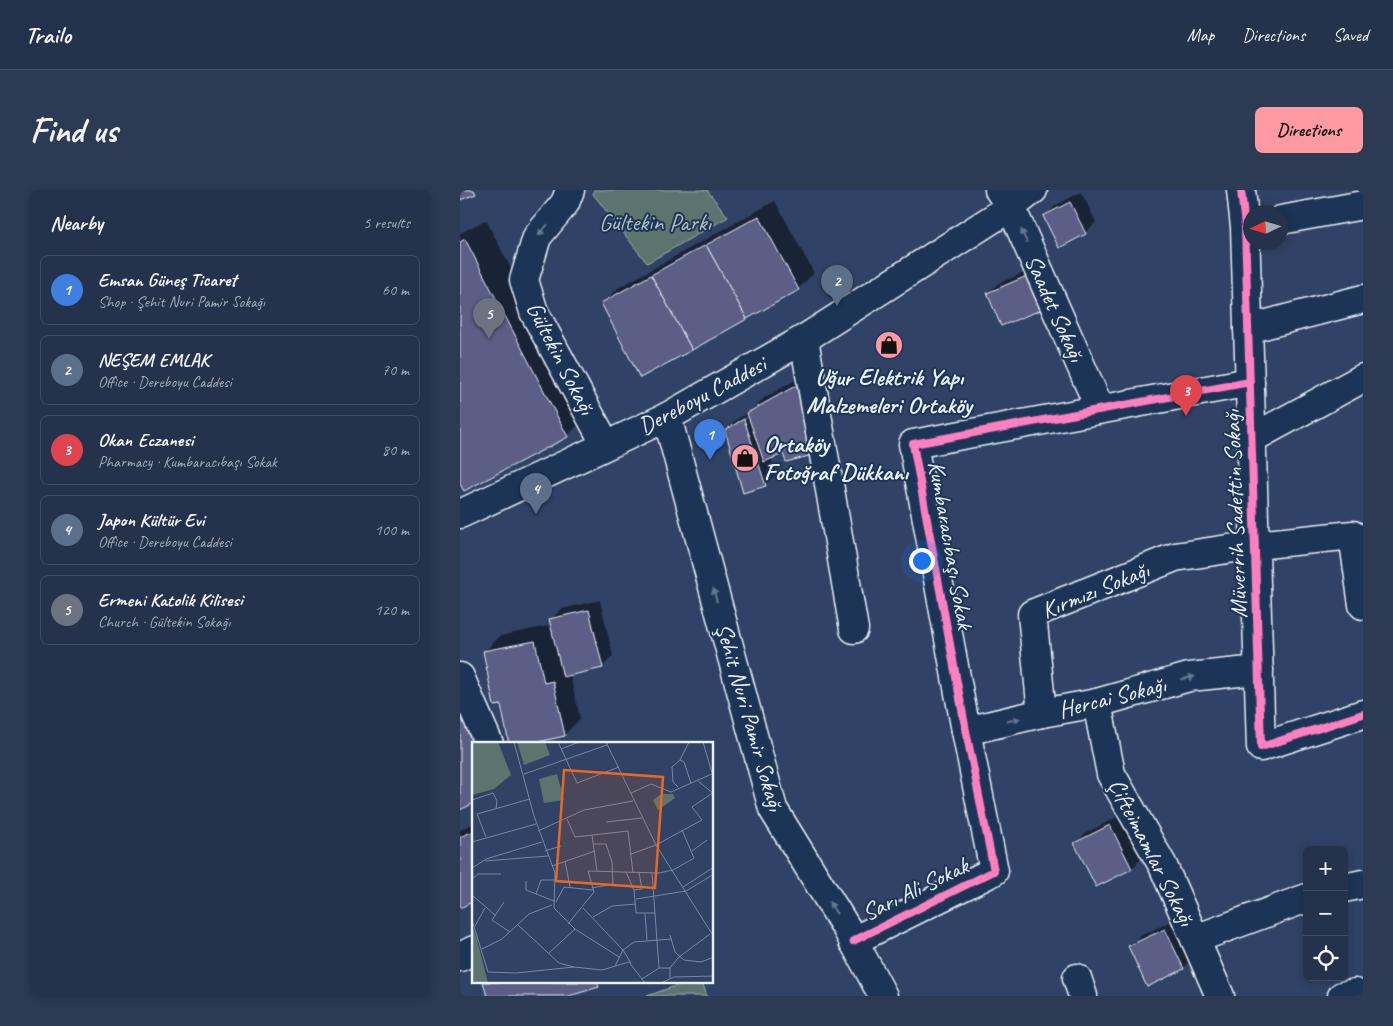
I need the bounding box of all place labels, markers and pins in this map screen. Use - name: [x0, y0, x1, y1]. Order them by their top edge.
- pin: 2: [821, 265, 853, 306]
- pin: 5: [473, 298, 505, 339]
- shop icon: Uğur Elektrik Yapı Malzemeleri Ortaköy: [874, 330, 904, 360]
- place label: Uğur Elektrik Yapı Malzemeleri Ortaköy: [806, 362, 975, 420]
- pin: 3: [1170, 375, 1202, 416]
- pin: 1: [694, 419, 726, 460]
- place label: Ortaköy Fotoğraf Dükkanı: [764, 429, 909, 487]
- shop icon: Ortaköy Fotoğraf Dükkanı: [730, 443, 760, 473]
- pin: 4: [520, 473, 552, 514]

